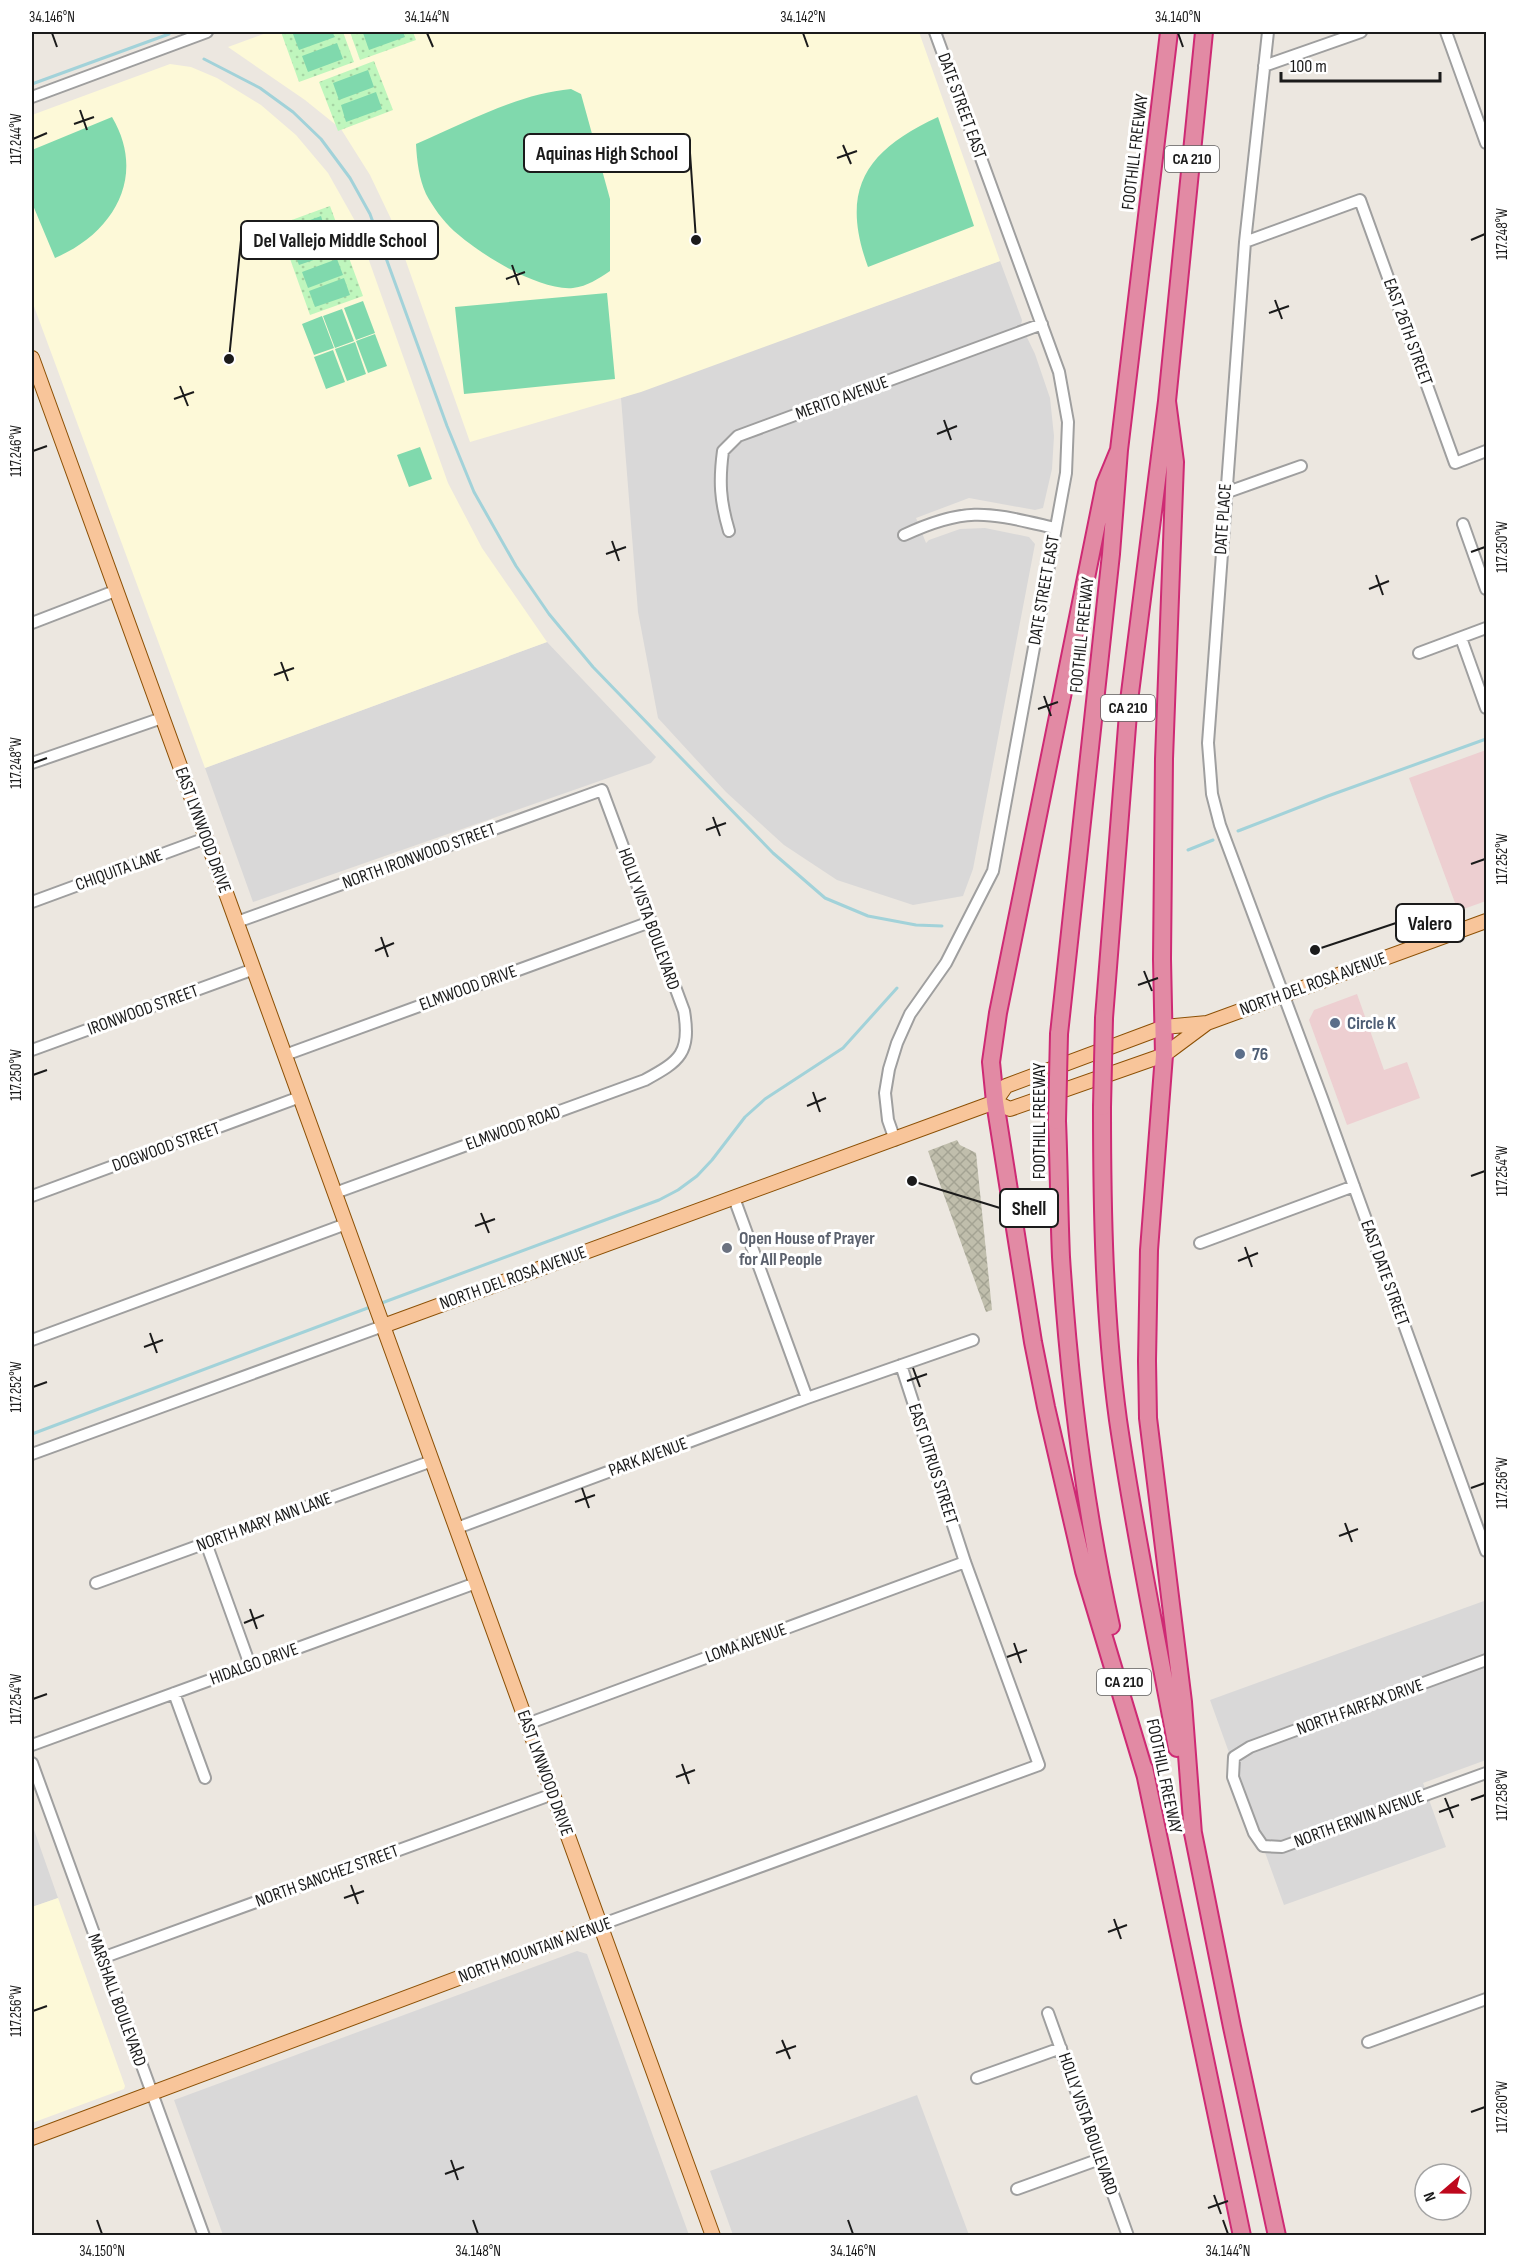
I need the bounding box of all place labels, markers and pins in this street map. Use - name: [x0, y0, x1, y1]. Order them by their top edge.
- callout: Aquinas High School: [524, 134, 690, 172]
- callout: Del Vallejo Middle School: [241, 221, 438, 259]
- callout: Valero: [1396, 904, 1464, 942]
- place label: Circle K: [1347, 1013, 1396, 1034]
- marker: Circle K: [1328, 1016, 1342, 1030]
- place label: 76: [1252, 1044, 1268, 1065]
- marker: 76: [1233, 1047, 1247, 1061]
- callout: Shell: [1000, 1189, 1058, 1227]
- place label: Open House of Prayer for All People: [739, 1228, 875, 1270]
- marker: Open House of Prayer for All People: [720, 1241, 734, 1255]

